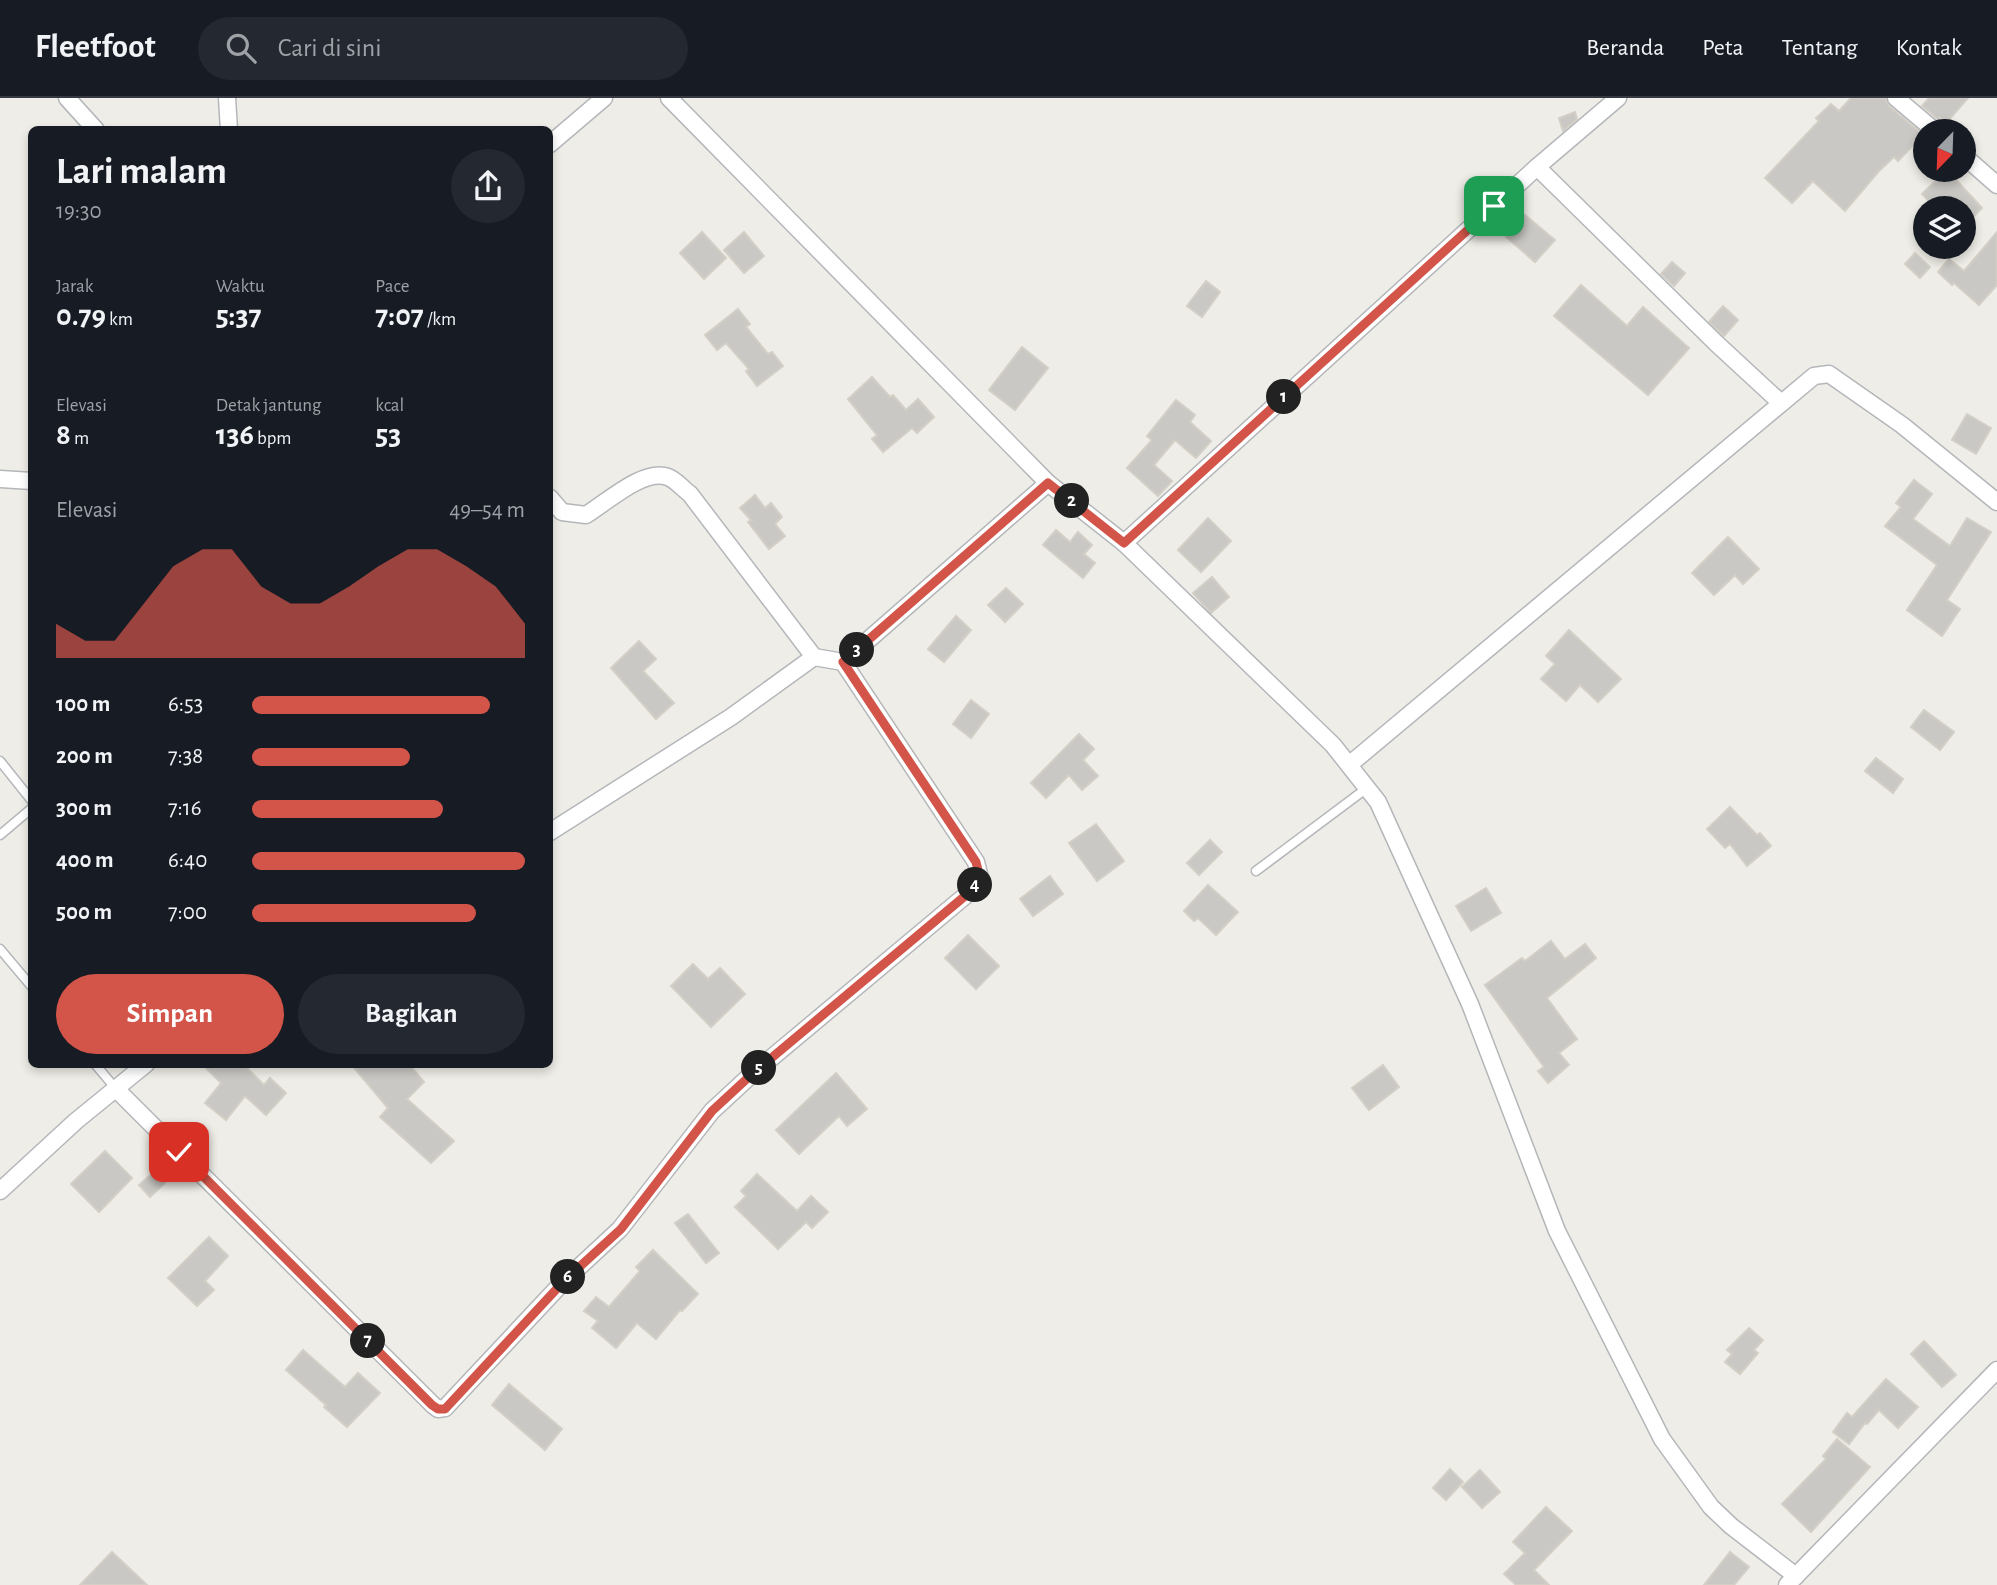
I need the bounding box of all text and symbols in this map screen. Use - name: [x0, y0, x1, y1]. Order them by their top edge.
- search box: [198, 17, 688, 80]
- icon: search: [222, 29, 260, 67]
- text: Fleetfoot: [35, 31, 156, 64]
- text: Cari di sini: [278, 35, 382, 61]
- text: Beranda: [1586, 36, 1664, 60]
- text: Peta: [1702, 36, 1744, 60]
- text: Tentang: [1782, 36, 1858, 60]
- text: Kontak: [1896, 36, 1962, 60]
- north arrow: [1913, 119, 1976, 182]
- map controls: [1913, 119, 1976, 259]
- button: share: [451, 149, 525, 223]
- text: Lari malam: [56, 153, 227, 191]
- pin: [1464, 176, 1524, 236]
- icon: arrive: [1475, 187, 1513, 225]
- button: layers: [1913, 196, 1976, 259]
- text: 19:30: [56, 200, 102, 223]
- text: Jarak: [56, 277, 94, 296]
- text: Waktu: [216, 277, 265, 296]
- text: Pace: [375, 277, 410, 296]
- text: 0.79: [56, 301, 106, 331]
- text: 5:37: [216, 301, 261, 331]
- text: 7:07: [375, 301, 424, 331]
- text: km: [106, 310, 133, 329]
- text: /km: [424, 310, 456, 329]
- pin: 1: [1266, 380, 1302, 414]
- text: 1: [1280, 387, 1287, 406]
- text: Elevasi: [56, 396, 107, 415]
- text: Detak jantung: [216, 396, 321, 415]
- text: kcal: [375, 396, 404, 415]
- text: 8: [56, 420, 71, 450]
- text: 136: [216, 420, 254, 450]
- text: 53: [375, 420, 401, 450]
- text: m: [71, 429, 89, 448]
- text: bpm: [254, 429, 291, 448]
- pin: 2: [1054, 484, 1090, 518]
- text: 2: [1067, 491, 1076, 510]
- text: Elevasi: [56, 499, 117, 522]
- text: 49–54 m: [449, 499, 525, 522]
- pin: 3: [840, 632, 874, 668]
- text: 3: [852, 640, 861, 659]
- text: 100 m: [56, 693, 110, 716]
- text: 6:53: [168, 693, 203, 716]
- text: 200 m: [56, 745, 113, 768]
- text: 7:38: [168, 745, 203, 768]
- text: 300 m: [56, 797, 112, 820]
- text: 7:16: [168, 797, 202, 820]
- text: 400 m: [56, 849, 114, 872]
- text: 6:40: [168, 849, 207, 872]
- pin: 4: [958, 868, 992, 902]
- text: 4: [970, 875, 979, 894]
- text: 500 m: [56, 901, 112, 924]
- text: 7:00: [168, 901, 207, 924]
- button: Simpan: [56, 974, 284, 1054]
- button: Bagikan: [298, 974, 525, 1054]
- pin: 5: [742, 1051, 776, 1086]
- text: 5: [754, 1058, 763, 1077]
- pin: [149, 1122, 209, 1182]
- icon: check: [160, 1133, 198, 1171]
- pin: 6: [550, 1260, 586, 1294]
- text: 6: [563, 1267, 572, 1286]
- pin: 7: [350, 1324, 386, 1358]
- text: 7: [363, 1331, 372, 1350]

